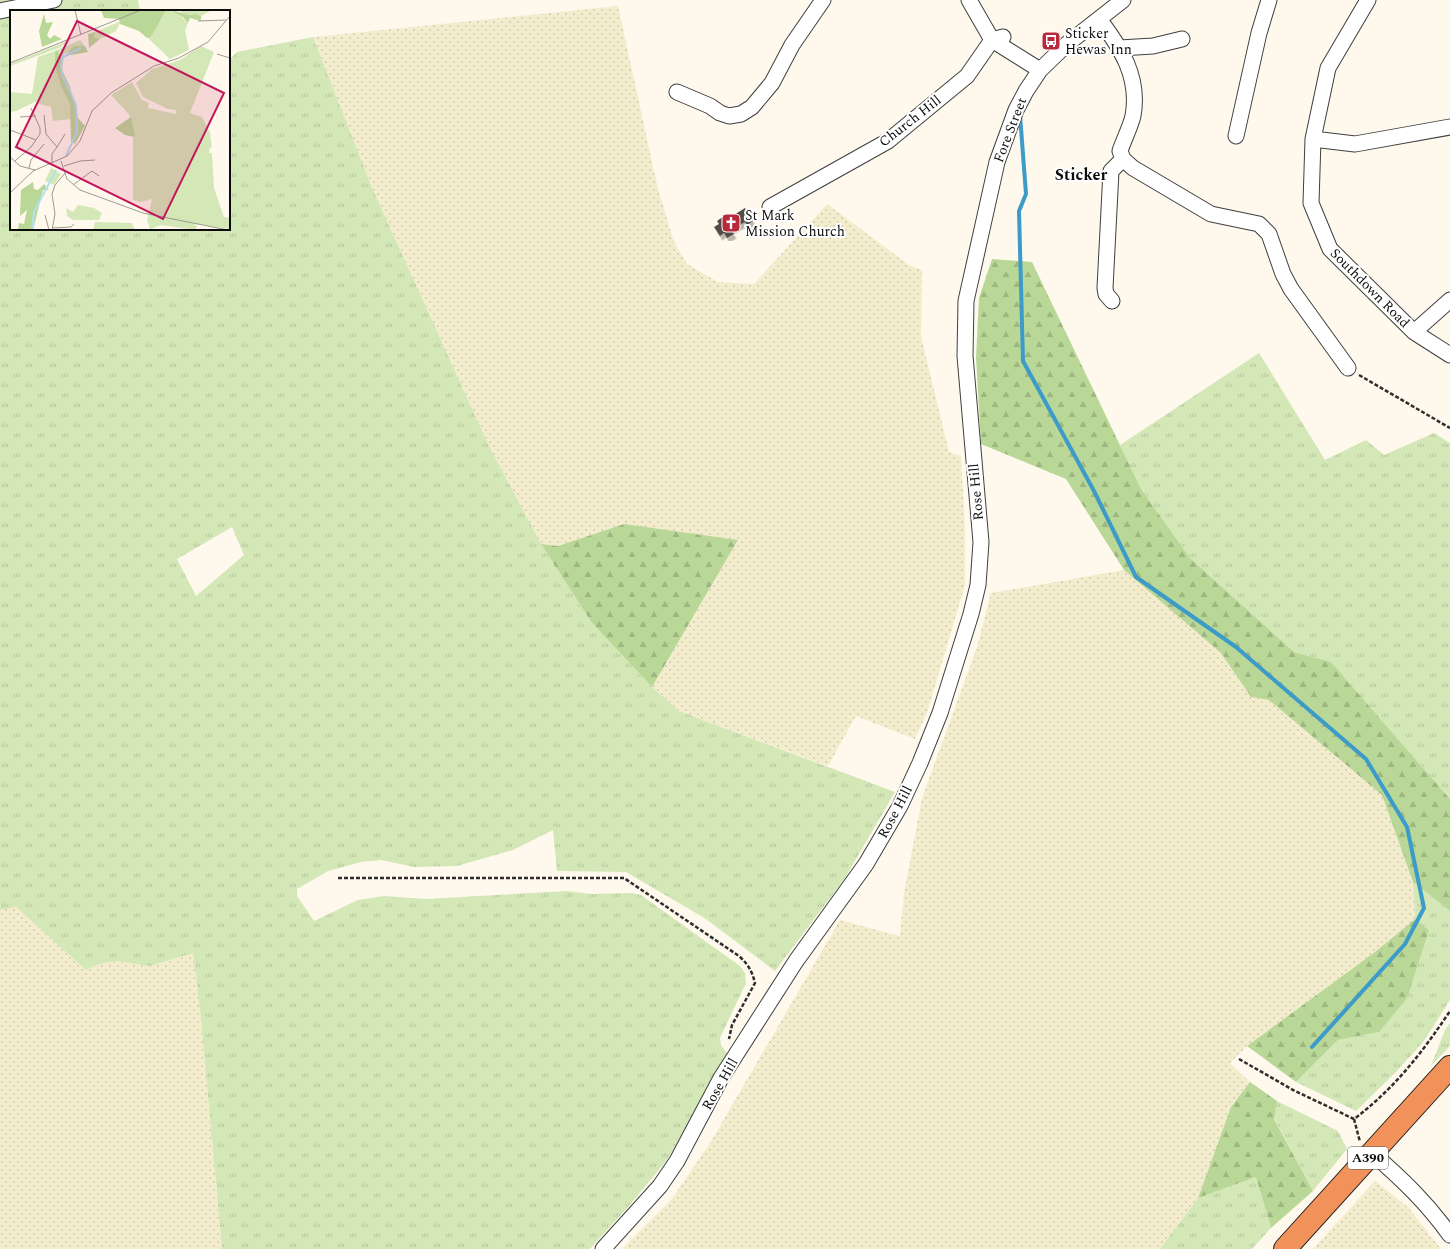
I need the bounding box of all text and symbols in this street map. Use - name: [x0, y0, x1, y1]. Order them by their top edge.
- inset map: [10, 10, 230, 230]
- place label: Sticker Hewas Inn: [1065, 23, 1132, 60]
- bus stop icon: Sticker Hewas Inn: [1040, 30, 1062, 52]
- street label: Church Hill: [874, 90, 946, 152]
- street label: Fore Street: [988, 94, 1032, 166]
- district label: Sticker: [1055, 163, 1107, 187]
- place label: St Mark Mission Church: [745, 205, 845, 242]
- church icon: St Mark Mission Church: [720, 212, 742, 234]
- street label: Southdown Road: [1325, 243, 1415, 333]
- street label: Rose Hill: [963, 463, 989, 521]
- street label: Rose Hill: [872, 782, 918, 842]
- street label: Rose Hill: [697, 1054, 743, 1114]
- road number: A390: [1348, 1147, 1388, 1169]

